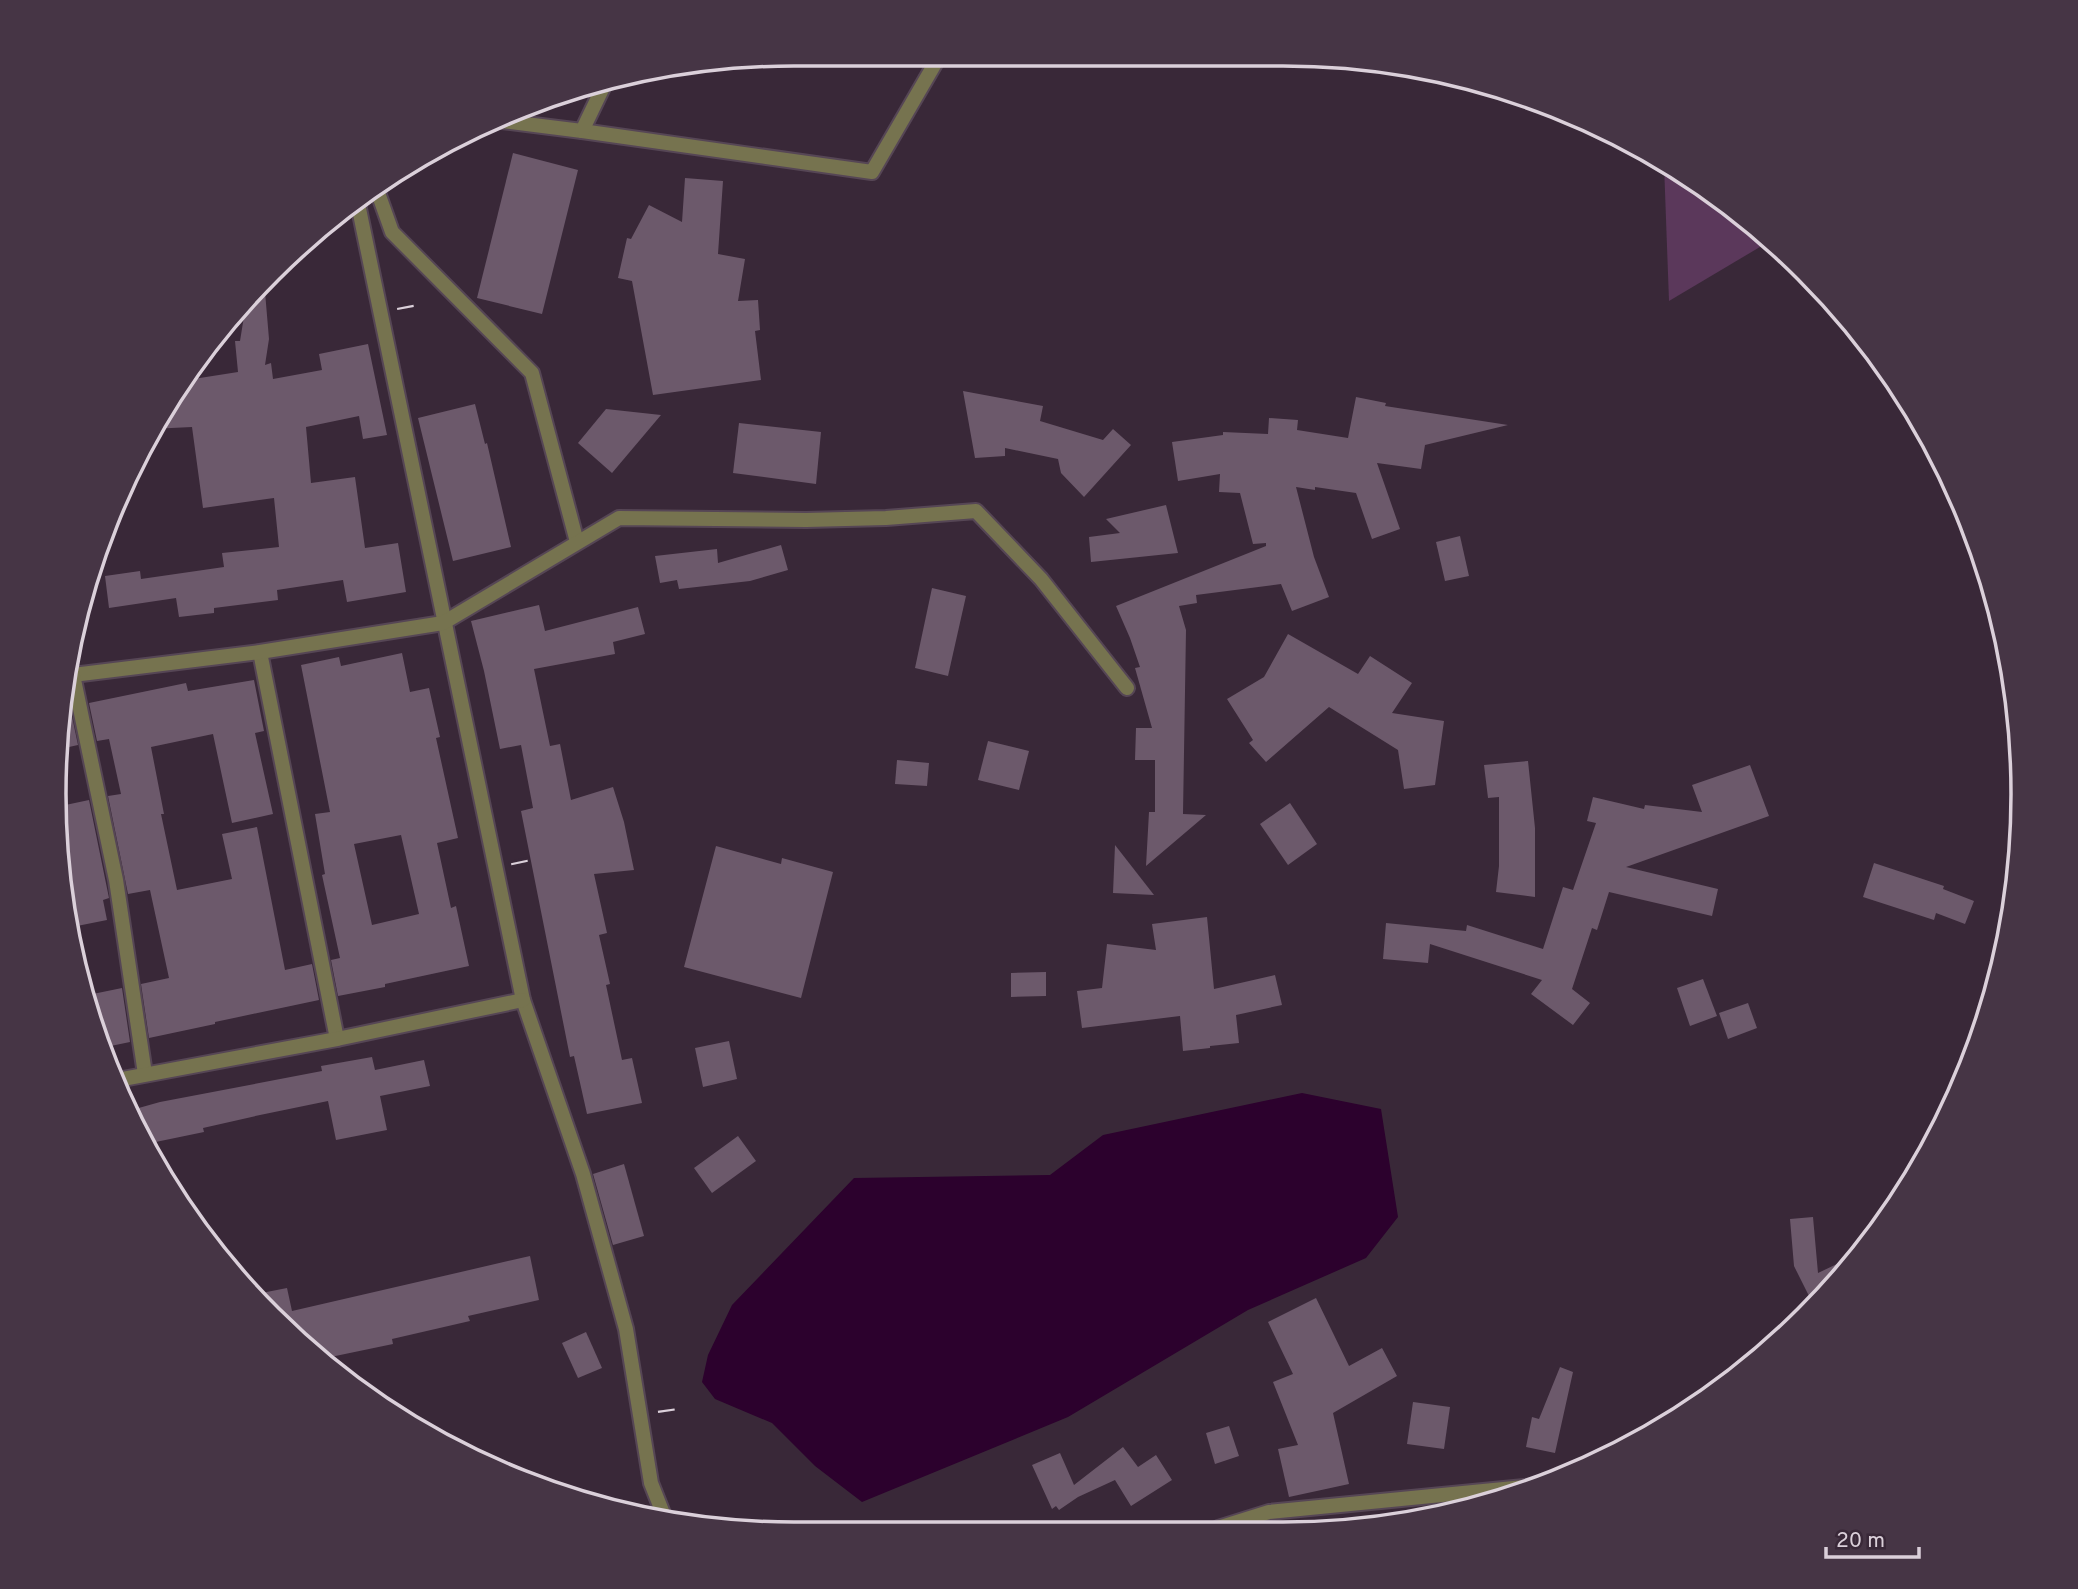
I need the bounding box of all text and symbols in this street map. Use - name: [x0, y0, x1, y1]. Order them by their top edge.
- street label: I: [388, 302, 418, 314]
- street label: I: [502, 857, 532, 869]
- street label: I: [649, 1406, 679, 1416]
- scale bar: [1826, 1516, 1919, 1560]
- text: 20 m: [1836, 1528, 1885, 1555]

